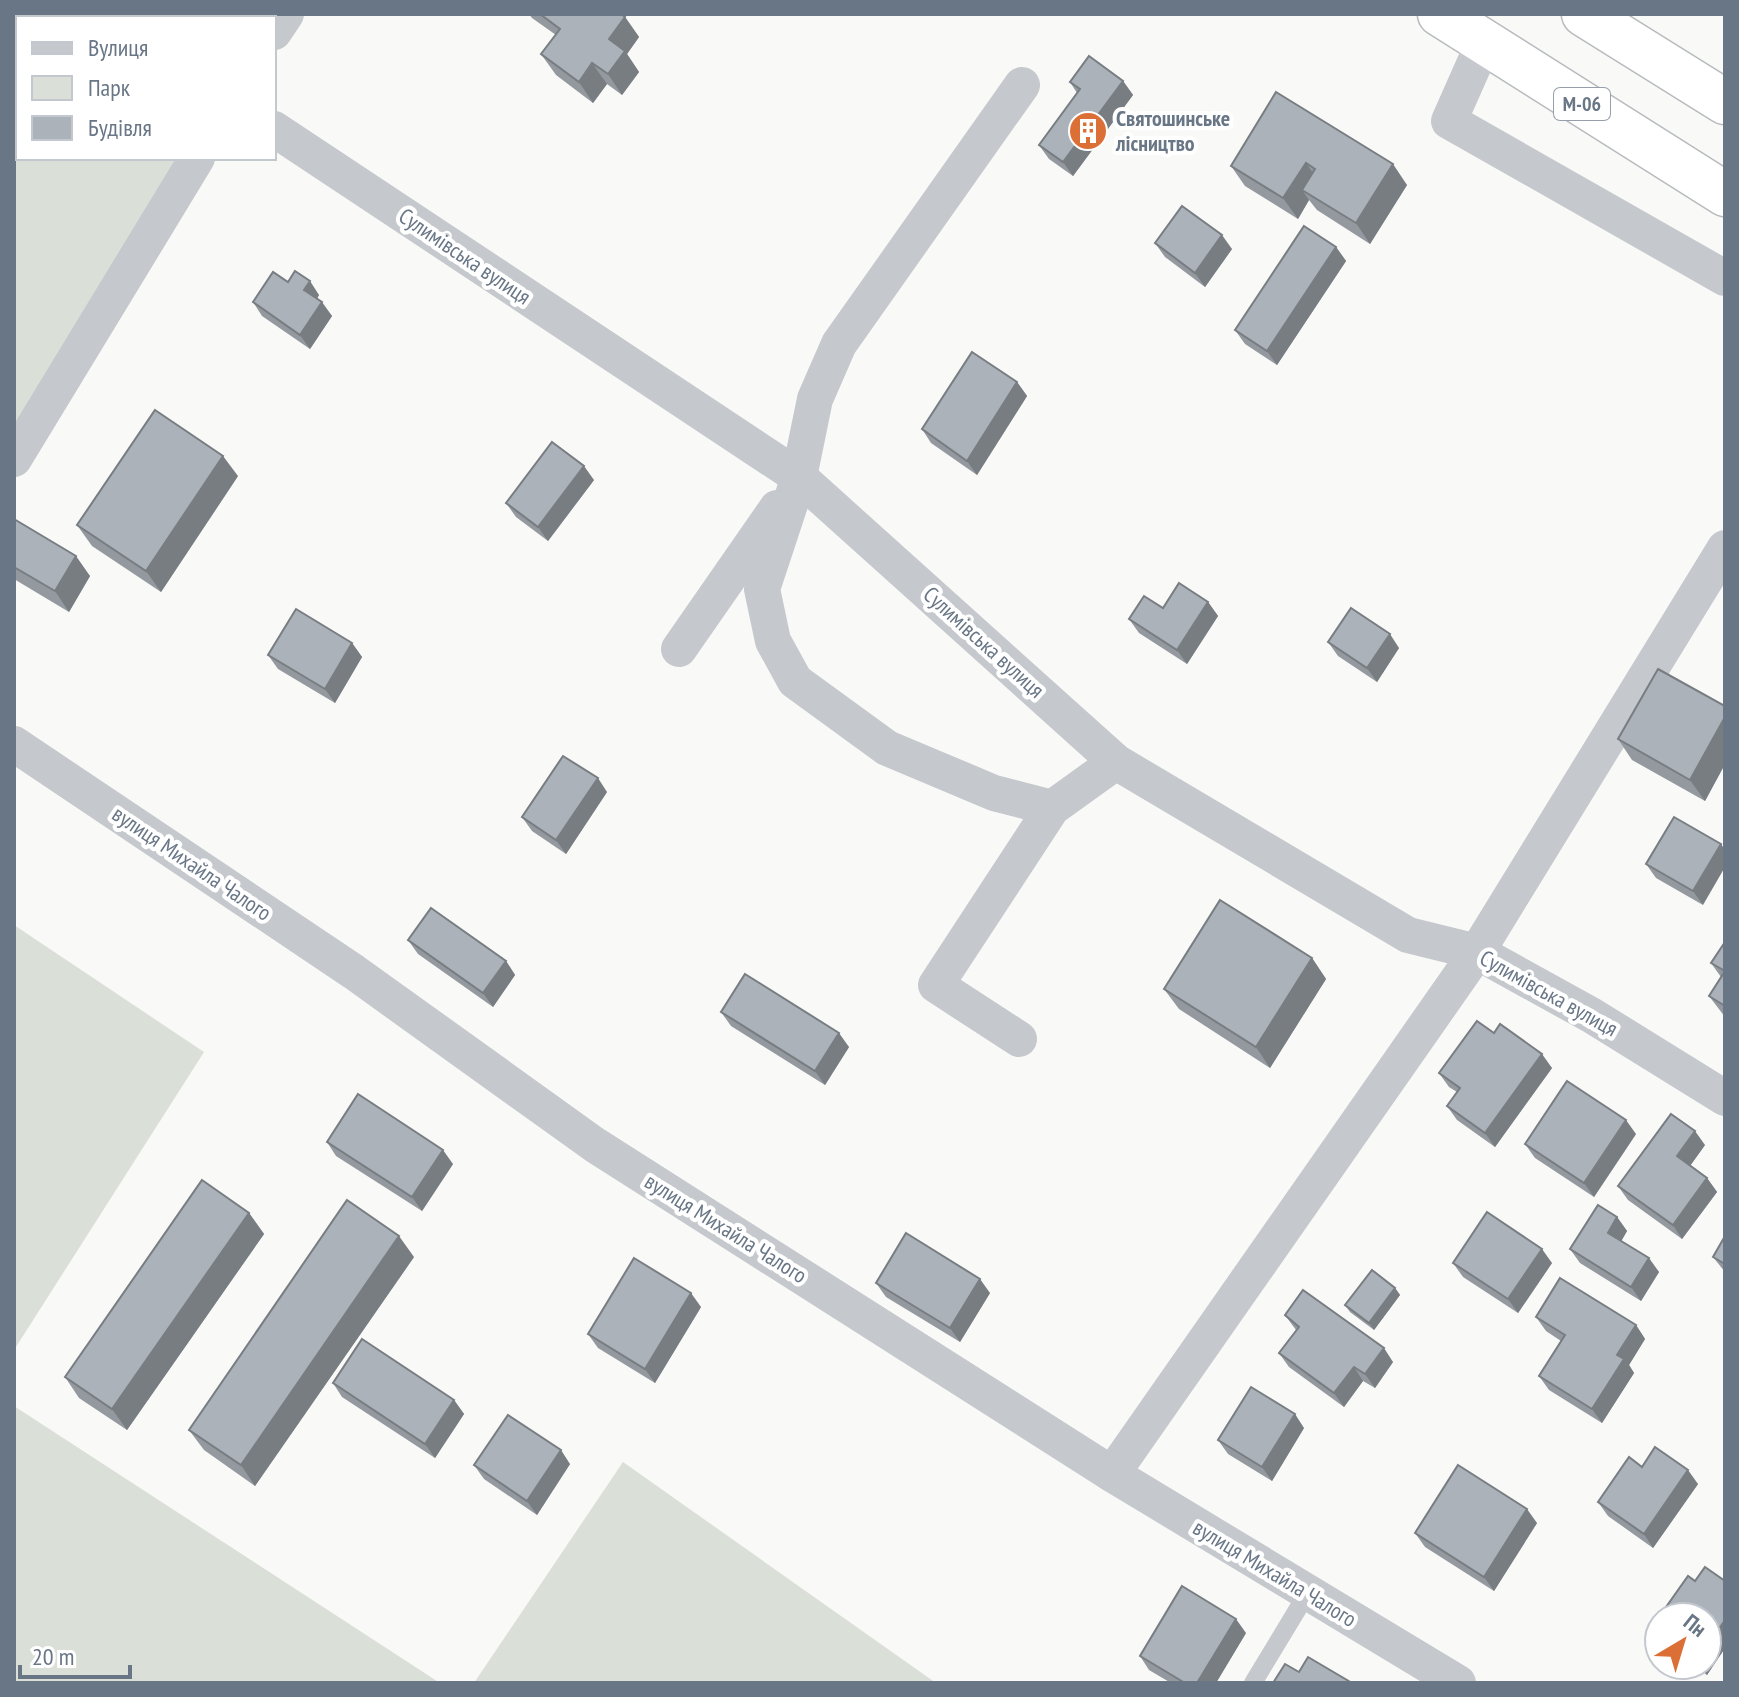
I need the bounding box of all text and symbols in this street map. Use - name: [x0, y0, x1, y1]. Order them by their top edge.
- legend: [16, 16, 276, 160]
- text: Вулиця: [88, 32, 148, 63]
- text: Парк: [88, 72, 131, 103]
- road number: М-06: [1554, 88, 1610, 120]
- place label: Святошинське лісництво: [1115, 104, 1230, 157]
- building icon: Святошинське лісництво: [1067, 110, 1109, 152]
- text: Будівля: [88, 112, 152, 143]
- street label: Сулимівська вулиця: [394, 201, 536, 311]
- street label: Сулимівська вулиця: [918, 580, 1050, 704]
- street label: вулиця Михайла Чалого: [107, 799, 277, 927]
- street label: Сулимівська вулиця: [1475, 944, 1623, 1042]
- street label: вулиця Михайла Чалого: [640, 1167, 812, 1289]
- street label: вулиця Михайла Чалого: [1188, 1513, 1362, 1633]
- north arrow: [1643, 1601, 1723, 1681]
- text: Пн: [1678, 1608, 1712, 1643]
- scale bar: [20, 1629, 130, 1679]
- text: 20 m: [32, 1641, 74, 1672]

